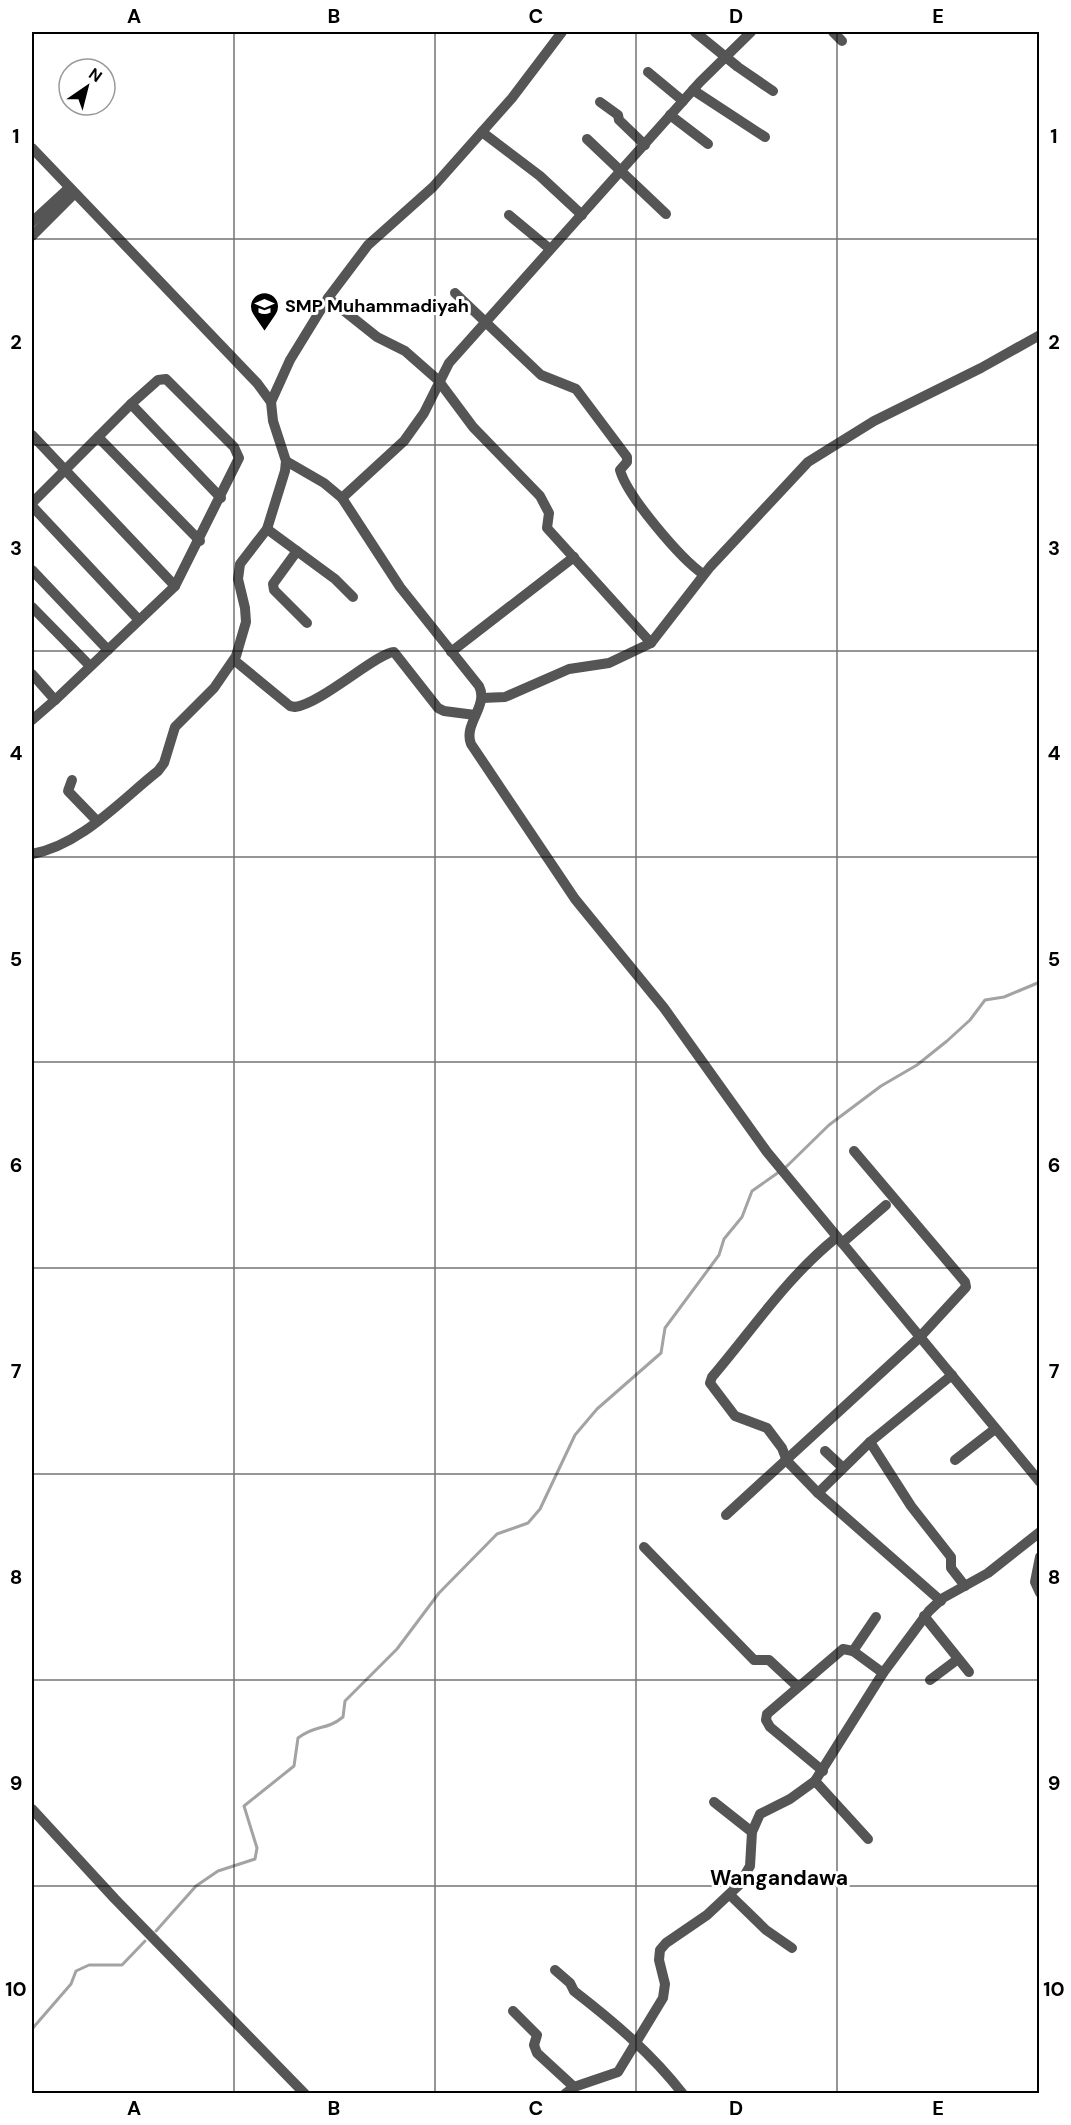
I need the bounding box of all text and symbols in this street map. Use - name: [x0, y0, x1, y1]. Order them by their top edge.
- text: A: [127, 3, 141, 29]
- text: B: [328, 3, 340, 29]
- text: C: [529, 3, 543, 29]
- text: D: [729, 3, 743, 29]
- text: E: [932, 3, 944, 29]
- north arrow: [57, 57, 117, 117]
- text: N: [85, 63, 106, 87]
- text: 1: [12, 123, 20, 149]
- text: 1: [1050, 123, 1058, 149]
- school or university icon: SMP Muhammadiyah: [248, 290, 280, 332]
- place label: SMP Muhammadiyah: [285, 294, 469, 318]
- text: 2: [10, 329, 22, 355]
- text: 2: [1048, 329, 1060, 355]
- text: 3: [10, 535, 22, 561]
- text: 3: [1048, 535, 1060, 561]
- text: 4: [10, 740, 23, 766]
- text: 4: [1048, 740, 1061, 766]
- text: 5: [10, 946, 22, 972]
- text: 5: [1048, 946, 1060, 972]
- text: 6: [10, 1152, 22, 1178]
- text: 6: [1048, 1152, 1060, 1178]
- text: 7: [11, 1358, 22, 1384]
- text: 7: [1049, 1358, 1060, 1384]
- text: 8: [10, 1564, 22, 1590]
- text: 8: [1048, 1564, 1060, 1590]
- text: 9: [10, 1770, 22, 1796]
- text: 9: [1048, 1770, 1060, 1796]
- district label: Wangandawa: [710, 1864, 848, 1892]
- text: 10: [5, 1976, 27, 2002]
- text: 10: [1043, 1976, 1065, 2002]
- text: A: [127, 2095, 141, 2121]
- text: B: [328, 2095, 340, 2121]
- text: C: [529, 2095, 543, 2121]
- text: D: [729, 2095, 743, 2121]
- text: E: [932, 2095, 944, 2121]

